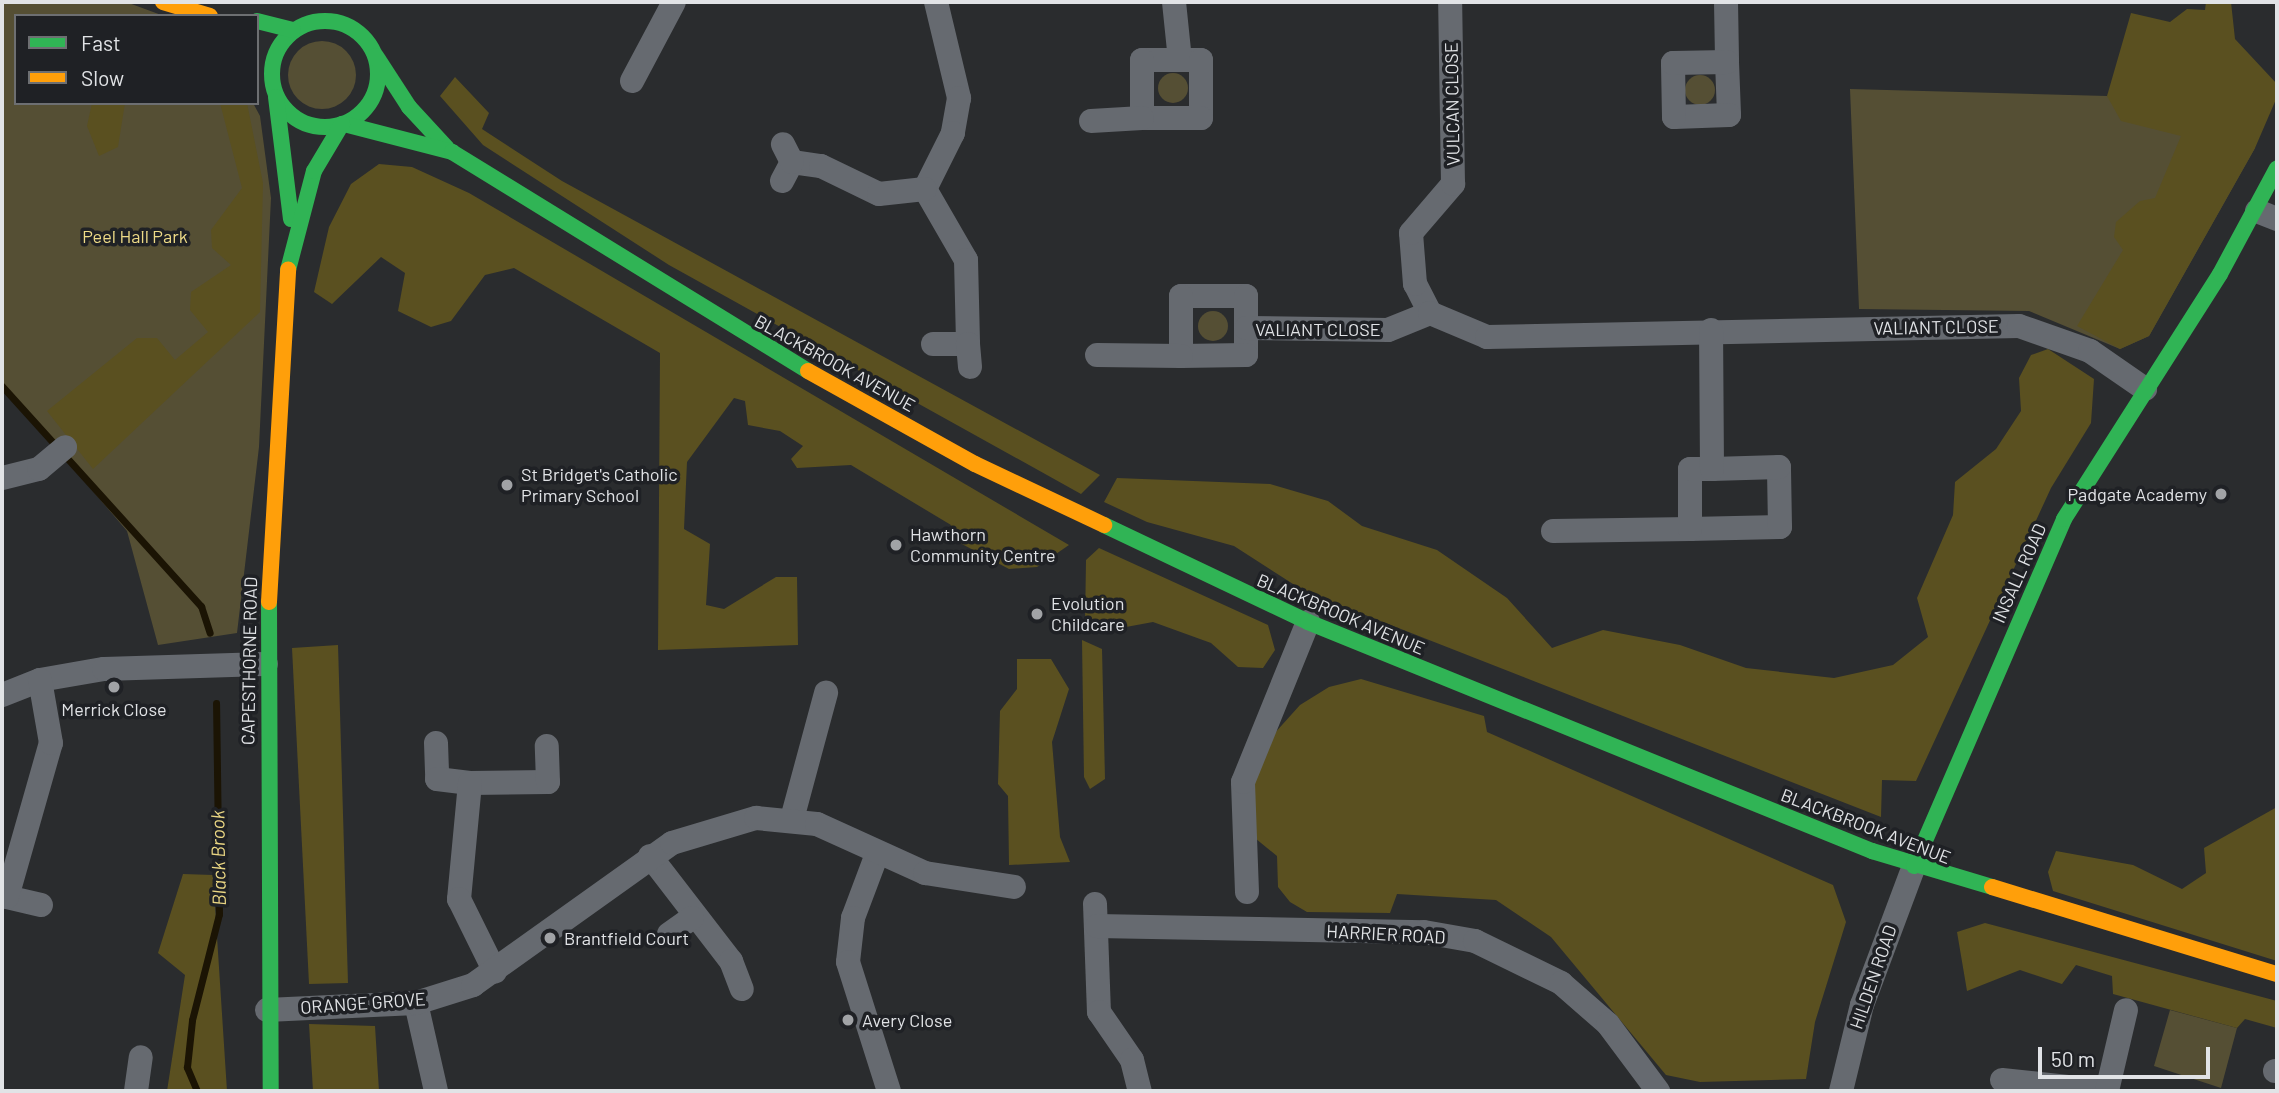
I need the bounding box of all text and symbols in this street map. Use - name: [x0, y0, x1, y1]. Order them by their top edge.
- legend: [14, 14, 259, 105]
- text: Fast: [81, 30, 121, 55]
- street label: VULCAN CLOSE: [1440, 42, 1464, 166]
- text: Slow: [81, 65, 124, 90]
- park label: Peel Hall Park: [82, 225, 188, 247]
- street label: BLACKBROOK AVENUE: [751, 310, 919, 416]
- street label: VALIANT CLOSE: [1873, 315, 1999, 339]
- street label: VALIANT CLOSE: [1255, 318, 1381, 340]
- place label: St Bridget's Catholic Primary School: [521, 464, 678, 506]
- marker: St Bridget's Catholic Primary School: [499, 477, 515, 493]
- place label: Padgate Academy: [2067, 483, 2207, 505]
- marker: Padgate Academy: [2213, 486, 2229, 502]
- street label: INSALL ROAD: [1987, 520, 2051, 626]
- place label: Hawthorn Community Centre: [910, 524, 1056, 566]
- marker: Hawthorn Community Centre: [888, 537, 904, 553]
- street label: BLACKBROOK AVENUE: [1254, 569, 1428, 659]
- street label: CAPESTHORNE ROAD: [237, 577, 261, 745]
- place label: Evolution Childcare: [1051, 593, 1125, 636]
- marker: Evolution Childcare: [1029, 606, 1045, 622]
- marker: Merrick Close: [106, 679, 122, 695]
- place label: Merrick Close: [61, 698, 167, 720]
- street label: BLACKBROOK AVENUE: [1778, 784, 1954, 868]
- water label: Black Brook: [206, 810, 230, 906]
- street label: HARRIER ROAD: [1326, 920, 1446, 948]
- street label: HILDEN ROAD: [1845, 922, 1901, 1032]
- place label: Brantfield Court: [564, 927, 689, 949]
- marker: Brantfield Court: [542, 930, 558, 946]
- street label: ORANGE GROVE: [299, 988, 427, 1018]
- place label: Avery Close: [862, 1009, 952, 1031]
- marker: Avery Close: [840, 1012, 856, 1028]
- scale bar: [2041, 1034, 2212, 1078]
- text: 50 m: [2051, 1046, 2095, 1071]

